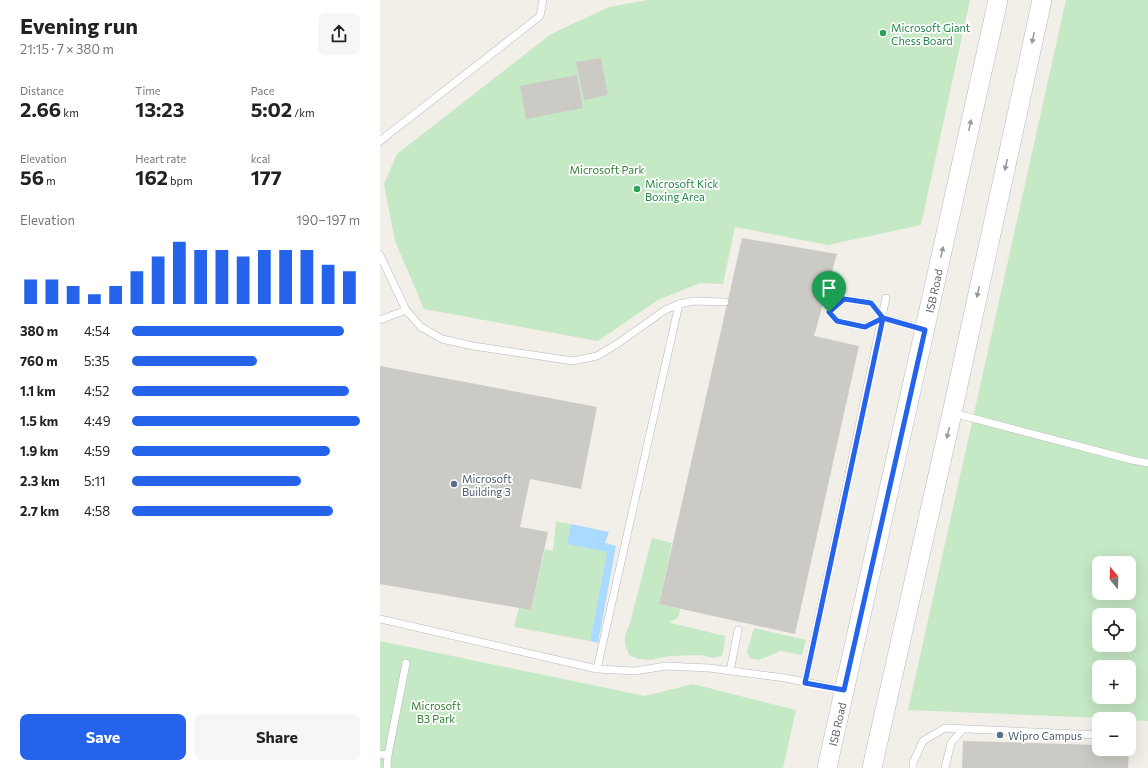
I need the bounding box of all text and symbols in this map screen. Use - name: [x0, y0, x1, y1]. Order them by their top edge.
- text: Evening run: [20, 12, 138, 39]
- button: share: [318, 13, 360, 55]
- place label: Microsoft Giant Chess Board: [891, 21, 971, 47]
- marker: Microsoft Giant Chess Board: [878, 28, 888, 38]
- one-way arrow: [1030, 32, 1036, 44]
- text: 21:15 · 7 × 380 m: [20, 41, 114, 57]
- text: Distance: [20, 84, 64, 97]
- text: Time: [135, 84, 161, 97]
- text: Pace: [251, 84, 275, 97]
- text: 2.66: [20, 97, 61, 121]
- text: 13:23: [135, 97, 184, 121]
- text: 5:02: [251, 97, 292, 121]
- text: km: [61, 106, 79, 119]
- text: /km: [292, 106, 315, 119]
- one-way arrow: [968, 119, 974, 131]
- text: Elevation: [20, 152, 66, 165]
- text: Heart rate: [135, 152, 186, 165]
- text: kcal: [251, 152, 270, 165]
- one-way arrow: [1002, 159, 1008, 171]
- park label: Microsoft Park: [570, 163, 644, 176]
- text: 56: [20, 165, 44, 189]
- text: 162: [135, 165, 168, 189]
- text: 177: [251, 165, 282, 189]
- text: m: [44, 174, 56, 187]
- text: bpm: [168, 174, 193, 187]
- place label: Microsoft Kick Boxing Area: [645, 177, 719, 203]
- marker: Microsoft Kick Boxing Area: [632, 184, 642, 194]
- text: Elevation: [20, 212, 75, 228]
- text: 190–197 m: [296, 212, 360, 228]
- one-way arrow: [940, 246, 946, 258]
- street label: ISB Road: [922, 268, 944, 314]
- pin: [812, 271, 846, 312]
- icon: arrive: [818, 277, 840, 299]
- one-way arrow: [975, 286, 981, 298]
- text: 380 m: [20, 323, 58, 339]
- text: 4:54: [84, 323, 110, 339]
- text: 760 m: [20, 353, 58, 369]
- text: 5:35: [84, 353, 109, 369]
- text: 1.1 km: [20, 383, 56, 399]
- text: 4:52: [84, 383, 110, 399]
- text: 1.5 km: [20, 413, 58, 429]
- text: 4:49: [84, 413, 111, 429]
- one-way arrow: [944, 427, 950, 439]
- text: 1.9 km: [20, 443, 58, 459]
- text: 4:59: [84, 443, 110, 459]
- place label: Microsoft Building 3: [462, 472, 512, 498]
- text: 2.3 km: [20, 473, 60, 489]
- text: 5:11: [84, 473, 106, 489]
- marker: Microsoft Building 3: [449, 479, 459, 489]
- text: 2.7 km: [20, 503, 59, 519]
- text: 4:58: [84, 503, 110, 519]
- north arrow: [1092, 556, 1136, 600]
- map controls: [1092, 556, 1136, 756]
- button: locate: [1092, 608, 1136, 652]
- button: +: [1092, 660, 1136, 704]
- park label: Microsoft B3 Park: [411, 699, 461, 725]
- street label: ISB Road: [826, 701, 848, 747]
- button: −: [1092, 712, 1136, 756]
- button: Save: [20, 714, 186, 760]
- button: Share: [194, 714, 360, 760]
- place label: Wipro Campus: [1008, 729, 1082, 742]
- marker: Wipro Campus: [995, 730, 1005, 740]

